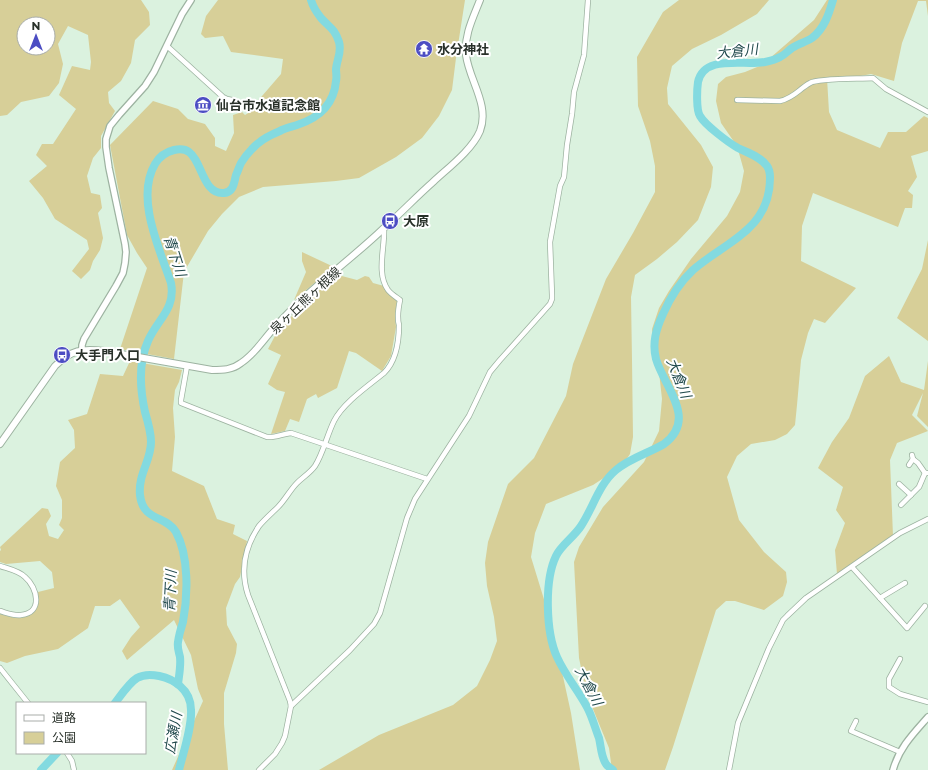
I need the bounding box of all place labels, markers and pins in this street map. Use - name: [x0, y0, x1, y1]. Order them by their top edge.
- temple icon: 水分神社: [414, 39, 434, 59]
- place label: 水分神社: [437, 41, 489, 57]
- museum icon: 仙台市水道記念館: [193, 95, 213, 115]
- place label: 仙台市水道記念館: [216, 97, 320, 113]
- bus stop icon: 大原: [380, 211, 400, 231]
- place label: 大原: [403, 213, 429, 229]
- bus stop icon: 大手門入口: [52, 345, 72, 365]
- place label: 大手門入口: [75, 347, 140, 363]

